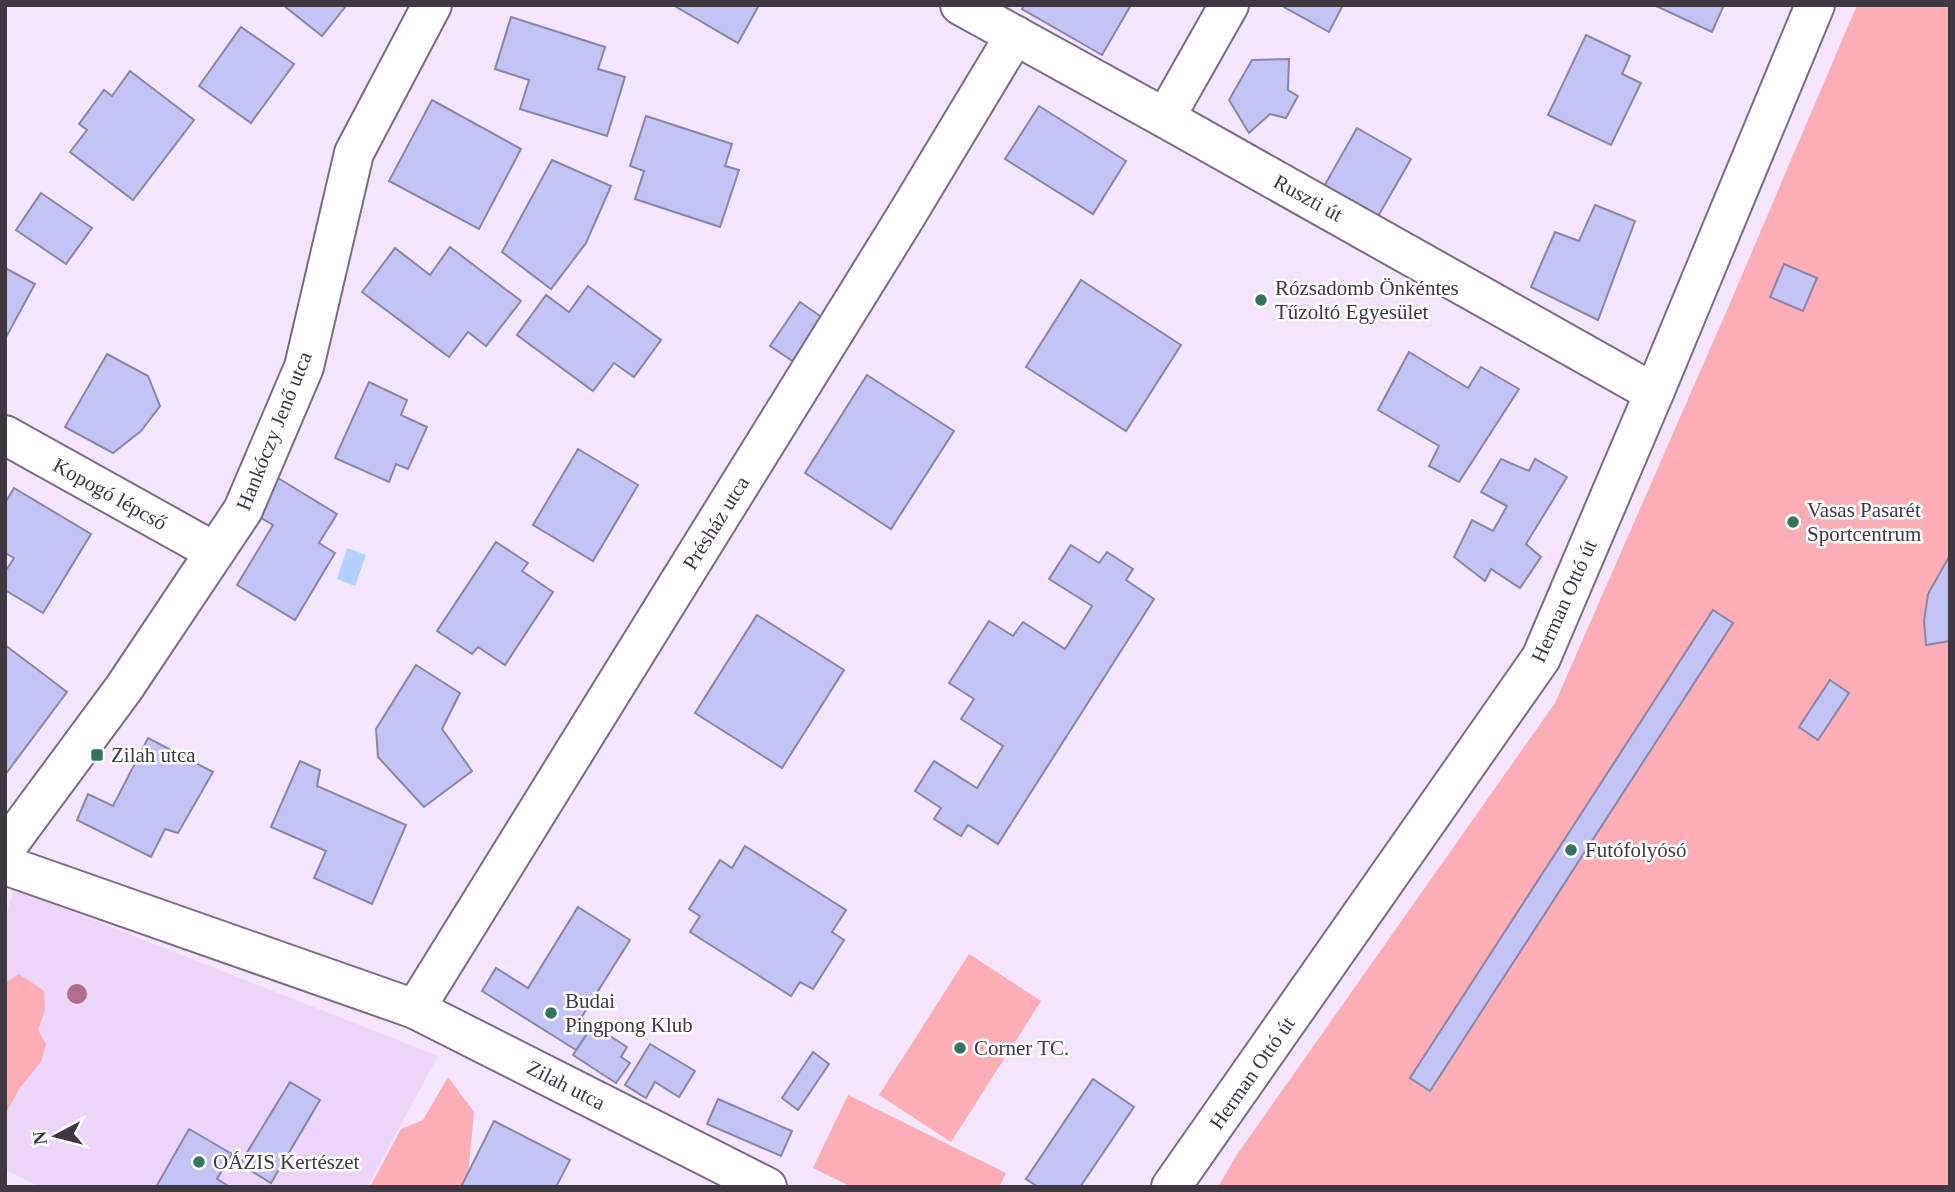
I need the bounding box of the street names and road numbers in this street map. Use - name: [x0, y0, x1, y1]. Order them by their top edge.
- street label: Ruszti út: [1269, 169, 1347, 227]
- street label: Hankóczy Jenő utca: [231, 347, 317, 514]
- street label: Kopogó lépcső: [49, 453, 171, 535]
- street label: Présház utca: [678, 471, 754, 574]
- street label: Herman Ottó út: [1526, 536, 1602, 666]
- street label: Herman Ottó út: [1204, 1012, 1300, 1134]
- street label: Zilah utca: [523, 1055, 610, 1115]

